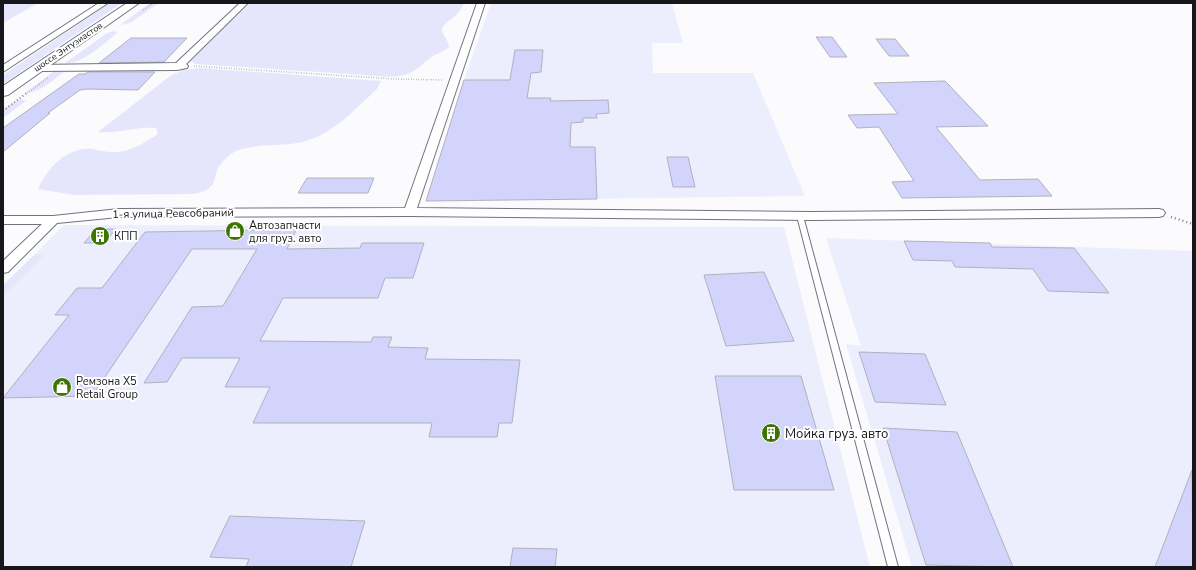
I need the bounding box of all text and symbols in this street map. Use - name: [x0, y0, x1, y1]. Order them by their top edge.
- street label: шоссе Энтузиастов: [31, 19, 105, 75]
- street label: 1-я улица Ревсобраний: [112, 205, 234, 222]
- place label: Автозапчасти для груз. авто: [249, 218, 322, 246]
- shop icon: Автозапчасти для груз. авто: [224, 220, 246, 242]
- building icon: КПП: [89, 225, 111, 247]
- place label: КПП: [114, 229, 138, 244]
- place label: Ремзона X5 Retail Group: [76, 374, 138, 402]
- shop icon: Ремзона X5 Retail Group: [51, 376, 73, 398]
- building icon: Мойка груз. авто: [760, 422, 782, 444]
- place label: Мойка груз. авто: [785, 425, 888, 443]

